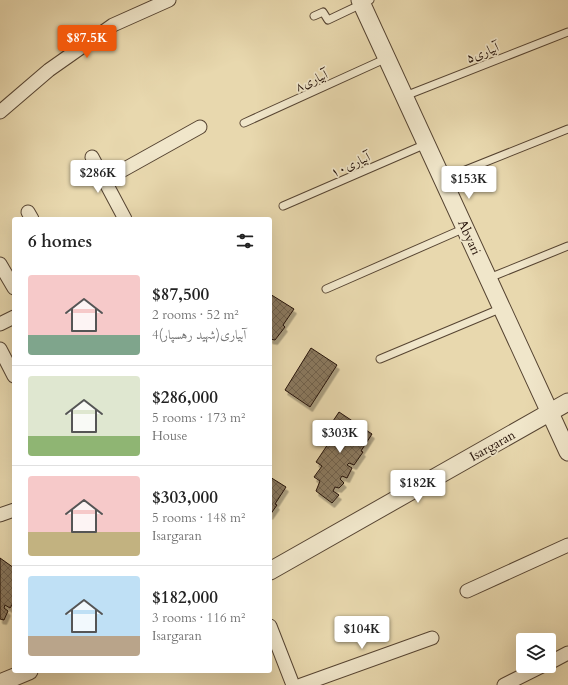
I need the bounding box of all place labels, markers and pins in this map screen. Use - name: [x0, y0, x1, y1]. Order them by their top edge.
- pin: $87.5K: [54, 25, 120, 59]
- pin: $286K: [70, 160, 126, 194]
- pin: $153K: [441, 166, 497, 200]
- pin: $303K: [312, 420, 368, 454]
- pin: $182K: [390, 470, 446, 504]
- pin: $104K: [334, 616, 390, 650]

